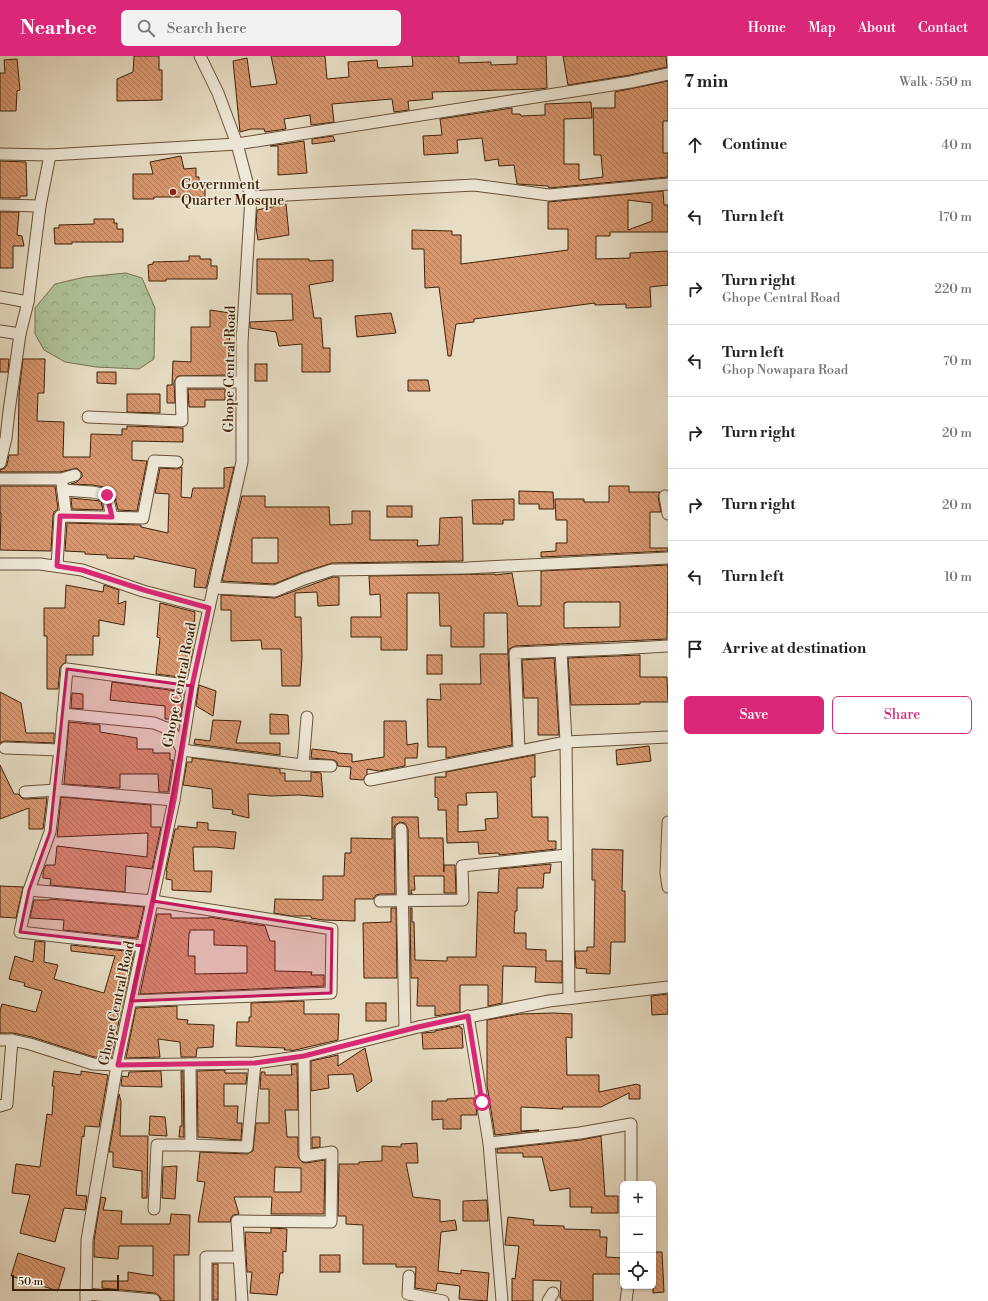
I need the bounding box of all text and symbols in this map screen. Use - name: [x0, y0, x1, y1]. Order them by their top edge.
- search box: [121, 10, 401, 46]
- text: Nearbee: [20, 16, 97, 40]
- icon: search: [135, 17, 157, 39]
- text: Search here: [167, 19, 247, 38]
- text: Home: [748, 19, 786, 37]
- text: Map: [808, 19, 836, 37]
- text: About: [858, 19, 896, 37]
- text: Contact: [918, 19, 968, 37]
- text: 7 min: [684, 71, 728, 93]
- text: Walk · 550 m: [899, 74, 972, 90]
- icon: ahead: [684, 134, 706, 156]
- text: Continue: [722, 135, 787, 154]
- text: 40 m: [942, 137, 972, 153]
- place label: Government Quarter Mosque: [181, 176, 284, 210]
- marker: Government Quarter Mosque: [168, 187, 178, 197]
- icon: left: [684, 206, 706, 228]
- text: Turn left: [722, 207, 784, 226]
- text: 170 m: [938, 209, 972, 225]
- text: Turn right: [722, 271, 796, 290]
- icon: right: [684, 278, 706, 300]
- text: 220 m: [934, 281, 972, 297]
- text: Ghope Central Road: [722, 290, 840, 306]
- street label: Ghope Central Road: [220, 305, 240, 433]
- text: Turn left: [722, 343, 784, 362]
- icon: left: [684, 350, 706, 372]
- text: 70 m: [943, 353, 972, 369]
- text: Ghop Nowapara Road: [722, 362, 848, 378]
- icon: right: [684, 422, 706, 444]
- text: Turn right: [722, 423, 796, 442]
- text: 20 m: [942, 425, 972, 441]
- route end: [98, 486, 116, 504]
- icon: right: [684, 494, 706, 516]
- text: Turn right: [722, 495, 796, 514]
- text: 20 m: [942, 497, 972, 513]
- icon: left: [684, 566, 706, 588]
- text: Turn left: [722, 567, 784, 586]
- text: 10 m: [944, 569, 972, 585]
- street label: Ghope Central Road: [159, 621, 201, 749]
- icon: arrive: [684, 638, 706, 660]
- text: Arrive at destination: [722, 639, 866, 658]
- button: Save: [684, 696, 824, 734]
- button: Share: [832, 696, 972, 734]
- street label: Ghope Central Road: [95, 939, 139, 1067]
- route start: [473, 1093, 491, 1111]
- map controls: [620, 1181, 656, 1289]
- button: +: [620, 1181, 656, 1217]
- button: −: [620, 1217, 656, 1253]
- button: locate: [620, 1253, 656, 1289]
- scale bar: [12, 1273, 119, 1292]
- text: 50 m: [18, 1275, 43, 1289]

